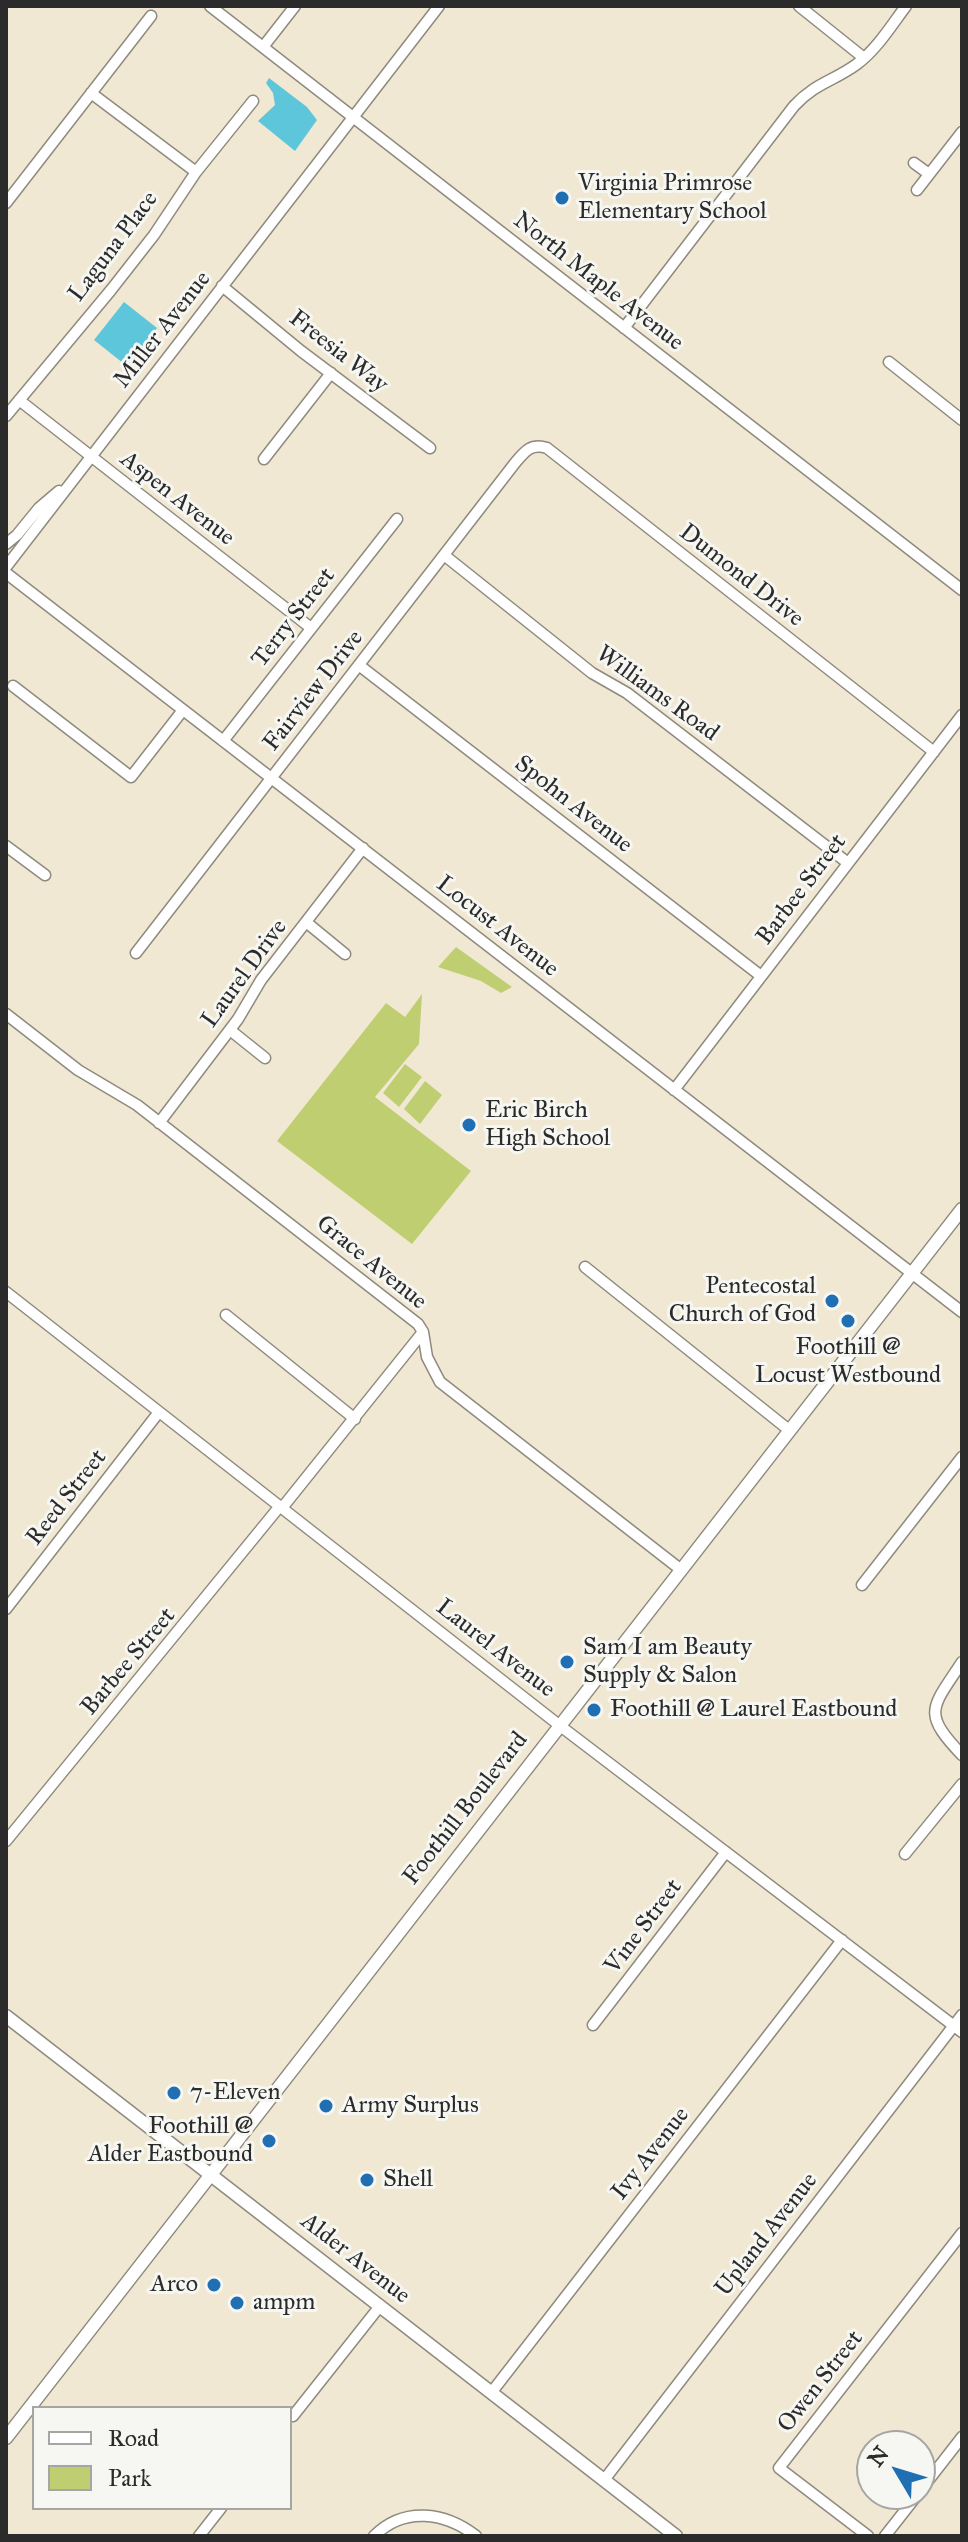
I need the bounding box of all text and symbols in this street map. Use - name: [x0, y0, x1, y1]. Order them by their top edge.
- place label: Virginia Primrose Elementary School: [578, 170, 767, 226]
- street label: Laguna Place: [63, 186, 165, 308]
- marker: Virginia Primrose Elementary School: [553, 189, 571, 207]
- street label: North Maple Avenue: [507, 206, 689, 358]
- street label: Miller Avenue: [108, 266, 218, 394]
- street label: Freesia Way: [283, 305, 393, 399]
- street label: Aspen Avenue: [114, 445, 240, 553]
- street label: Dumond Drive: [673, 519, 809, 633]
- street label: Terry Street: [246, 562, 342, 674]
- street label: Fairview Drive: [258, 625, 370, 757]
- street label: Williams Road: [590, 640, 724, 748]
- street label: Spohn Avenue: [508, 750, 638, 860]
- street label: Barbee Street: [751, 829, 853, 951]
- street label: Locust Avenue: [430, 870, 564, 984]
- street label: Laurel Drive: [196, 914, 294, 1034]
- place label: Eric Birch High School: [485, 1097, 610, 1153]
- marker: Eric Birch High School: [460, 1116, 478, 1134]
- street label: Grace Avenue: [310, 1210, 432, 1316]
- place label: Pentecostal Church of God: [669, 1273, 816, 1329]
- marker: Pentecostal Church of God: [823, 1292, 841, 1310]
- marker: Foothill @ Locust Westbound: [839, 1312, 857, 1330]
- place label: Foothill @ Locust Westbound: [755, 1334, 941, 1390]
- street label: Reed Street: [21, 1444, 113, 1552]
- street label: Laurel Avenue: [430, 1594, 560, 1704]
- street label: Barbee Street: [76, 1602, 182, 1722]
- place label: Sam I am Beauty Supply & Salon: [583, 1634, 752, 1690]
- marker: Sam I am Beauty Supply & Salon: [558, 1653, 576, 1671]
- place label: Foothill @ Laurel Eastbound: [610, 1696, 897, 1724]
- marker: Foothill @ Laurel Eastbound: [585, 1701, 603, 1719]
- street label: Foothill Boulevard: [397, 1727, 535, 1891]
- street label: Vine Street: [599, 1874, 689, 1980]
- place label: 7-Eleven: [190, 2079, 280, 2107]
- marker: 7-Eleven: [165, 2084, 183, 2102]
- place label: Army Surplus: [342, 2092, 479, 2120]
- marker: Army Surplus: [317, 2097, 335, 2115]
- street label: Ivy Avenue: [606, 2102, 696, 2206]
- place label: Foothill @ Alder Eastbound: [88, 2113, 253, 2169]
- marker: Foothill @ Alder Eastbound: [260, 2132, 278, 2150]
- place label: Shell: [383, 2166, 433, 2194]
- street label: Upland Avenue: [710, 2167, 824, 2303]
- marker: Shell: [358, 2171, 376, 2189]
- street label: Alder Avenue: [295, 2207, 415, 2311]
- place label: Arco: [151, 2271, 198, 2299]
- marker: Arco: [205, 2276, 223, 2294]
- place label: ampm: [253, 2289, 315, 2317]
- marker: ampm: [228, 2294, 246, 2312]
- street label: Owen Street: [772, 2325, 870, 2439]
- legend: [32, 2406, 292, 2510]
- text: Road: [108, 2423, 159, 2453]
- north arrow: [856, 2430, 936, 2510]
- text: N: [862, 2440, 895, 2472]
- text: Park: [108, 2463, 151, 2493]

